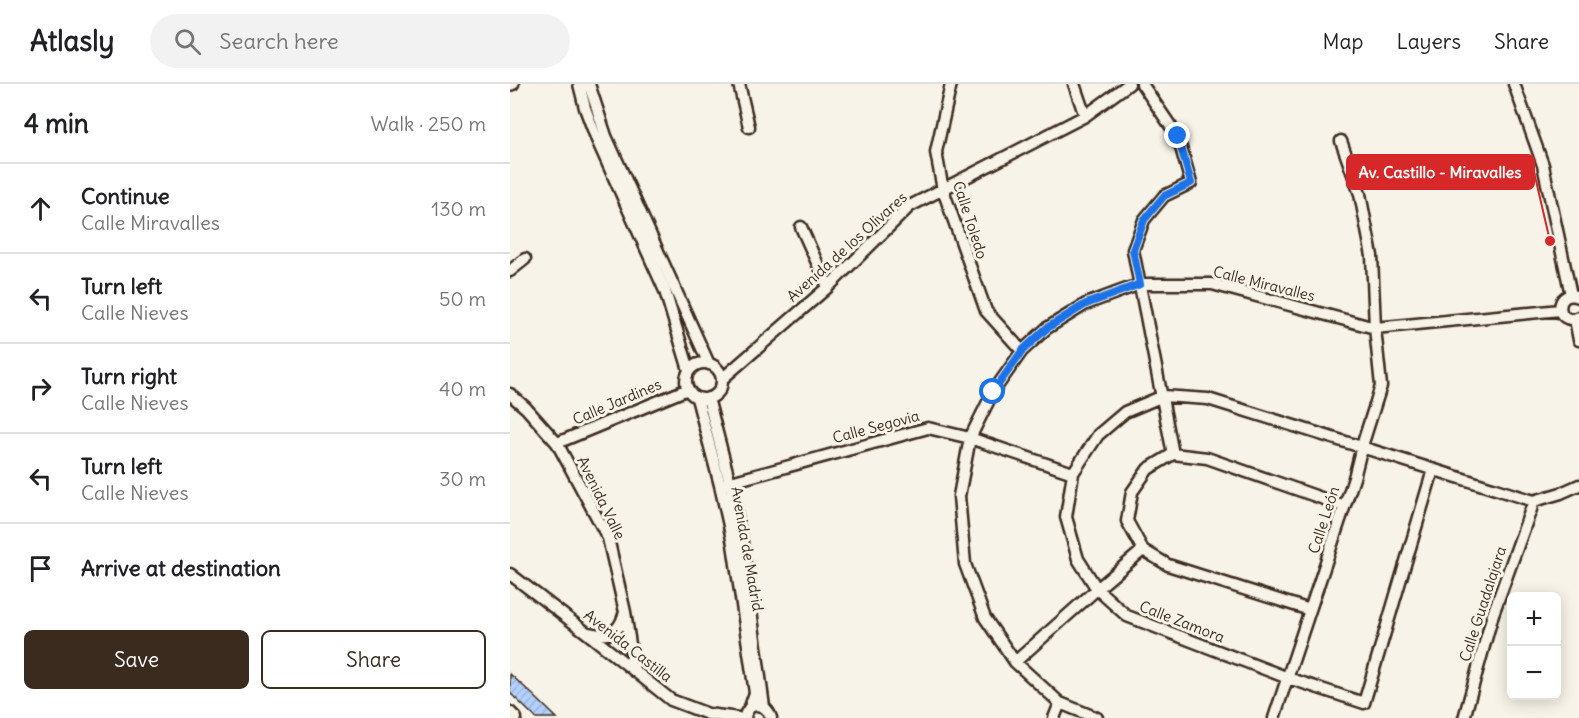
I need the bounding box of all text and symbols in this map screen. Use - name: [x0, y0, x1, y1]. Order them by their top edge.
- search box: [150, 14, 570, 68]
- text: Atlasly: [30, 23, 114, 59]
- icon: search: [171, 25, 204, 58]
- text: Search here: [219, 27, 339, 55]
- text: Map: [1323, 28, 1363, 55]
- text: Layers: [1396, 28, 1461, 55]
- text: Share: [1494, 28, 1549, 55]
- text: 4 min: [24, 107, 89, 140]
- text: Walk · 250 m: [371, 111, 486, 136]
- route end: [1164, 122, 1190, 148]
- callout: Av. Castillo - Miravalles: [1347, 155, 1534, 189]
- text: Av. Castillo - Miravalles: [1359, 162, 1521, 182]
- street label: Calle Toledo: [949, 179, 992, 261]
- text: Continue: [81, 182, 170, 210]
- street label: Avenida de los Olivares: [783, 188, 911, 306]
- icon: ahead: [24, 192, 57, 225]
- text: 130 m: [431, 196, 486, 221]
- text: Calle Miravalles: [81, 210, 220, 235]
- street label: Calle Miravalles: [1211, 262, 1317, 305]
- text: Turn left: [81, 272, 162, 300]
- icon: left: [24, 282, 57, 315]
- text: 50 m: [439, 286, 486, 311]
- text: Calle Nieves: [81, 300, 188, 325]
- text: Turn right: [81, 362, 177, 390]
- icon: right: [24, 372, 57, 405]
- street label: Calle Jardines: [570, 374, 664, 429]
- text: 40 m: [439, 376, 486, 401]
- route start: [979, 378, 1005, 404]
- text: Calle Nieves: [81, 390, 188, 415]
- street label: Calle Segovia: [830, 406, 922, 447]
- text: Turn left: [81, 452, 162, 480]
- street label: Avenida Valle: [573, 453, 630, 542]
- icon: left: [24, 462, 57, 495]
- text: 30 m: [439, 466, 486, 491]
- text: Calle Nieves: [81, 480, 188, 505]
- street label: Calle León: [1304, 484, 1343, 556]
- street label: Avenida de Madrid: [727, 485, 768, 613]
- street label: Calle Guadalajara: [1455, 543, 1510, 664]
- icon: arrive: [24, 552, 57, 585]
- text: Arrive at destination: [81, 554, 281, 582]
- map controls: [1507, 592, 1561, 700]
- button: +: [1507, 592, 1561, 646]
- street label: Calle Zamora: [1137, 597, 1228, 647]
- street label: Avenida Castilla: [580, 605, 677, 686]
- button: Save: [24, 630, 249, 689]
- button: Share: [261, 630, 486, 689]
- button: −: [1507, 646, 1561, 700]

